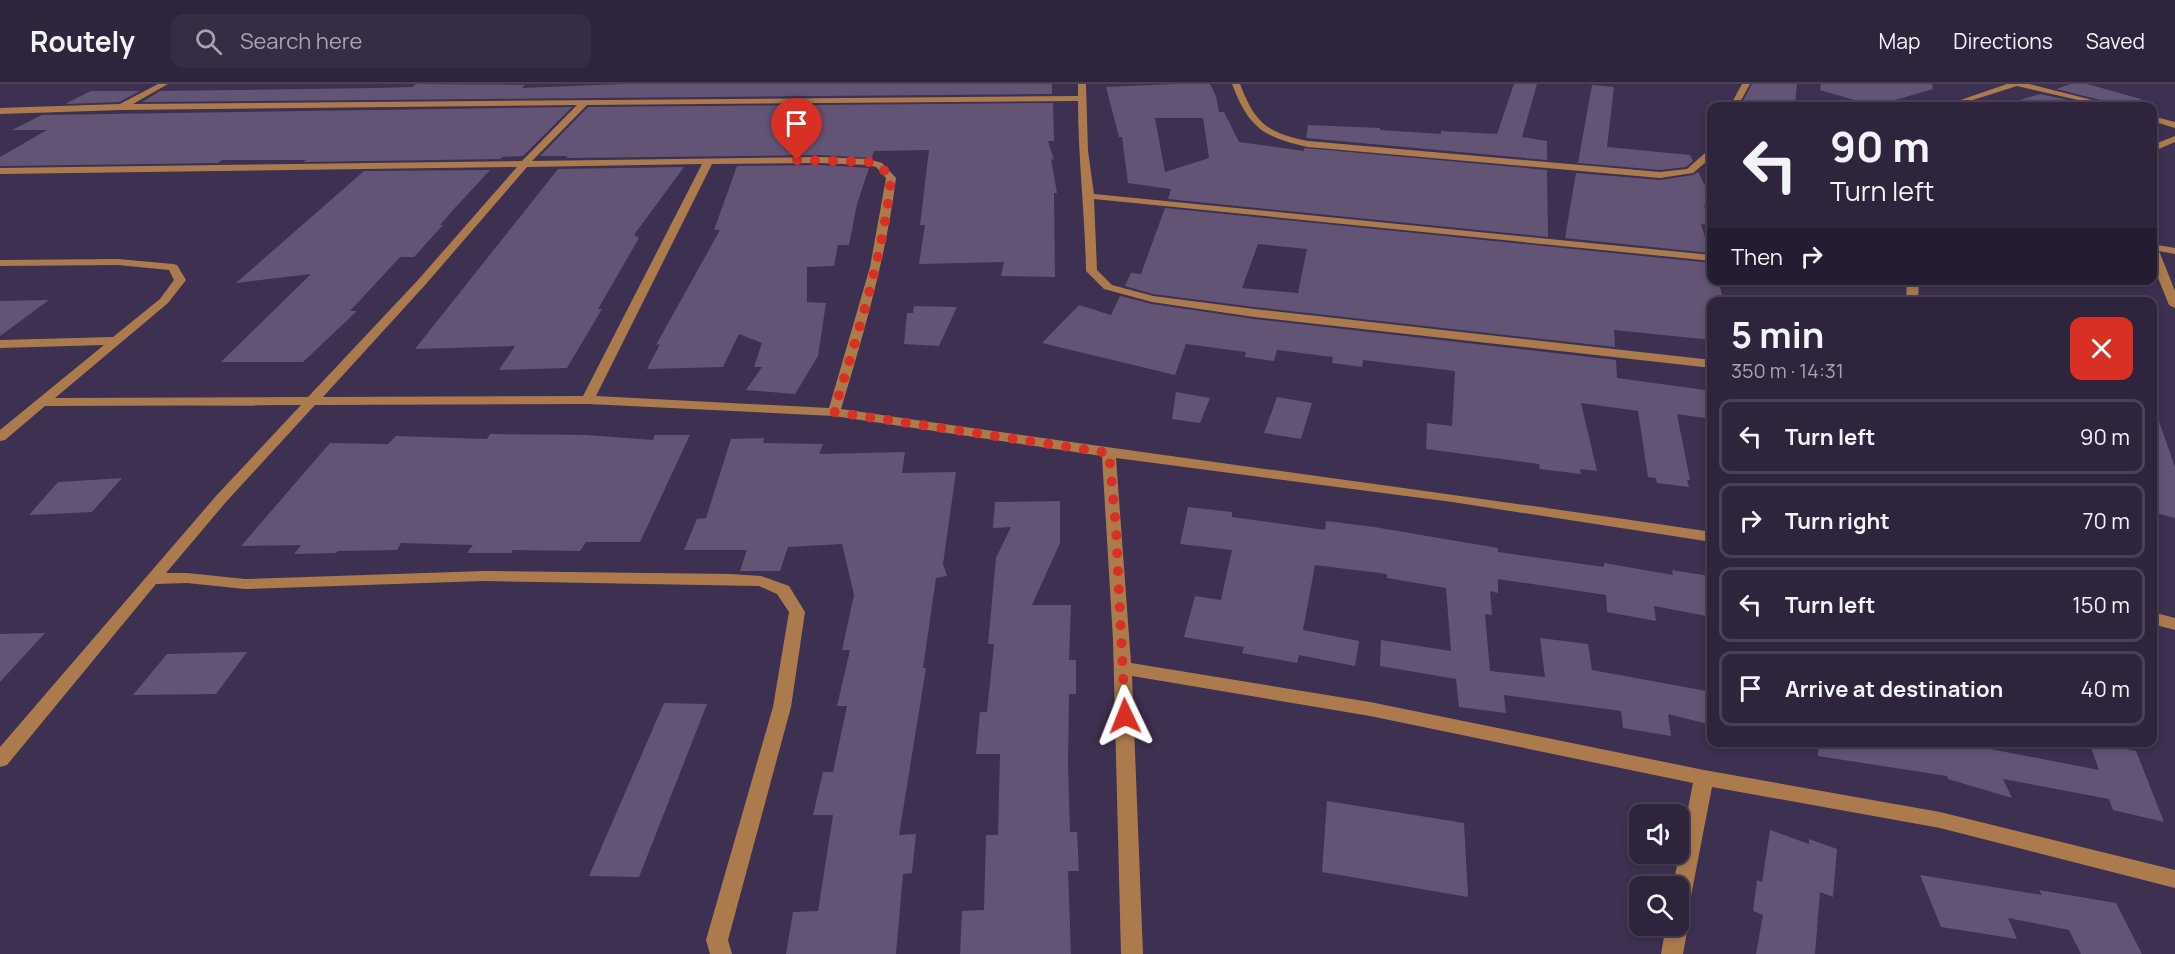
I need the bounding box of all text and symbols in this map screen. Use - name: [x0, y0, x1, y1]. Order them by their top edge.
- search box: [171, 14, 591, 68]
- text: Routely: [30, 22, 135, 60]
- icon: search: [192, 25, 225, 58]
- text: Search here: [240, 26, 362, 56]
- text: Map: [1879, 27, 1920, 55]
- text: Directions: [1953, 27, 2053, 55]
- text: Saved: [2086, 27, 2145, 55]
- pin: [771, 98, 822, 160]
- icon: arrive: [780, 107, 813, 140]
- text: 90 m: [1830, 117, 1930, 175]
- icon: left: [1731, 126, 1809, 204]
- text: Turn left: [1830, 172, 1934, 209]
- icon: right: [1795, 240, 1828, 273]
- text: Then: [1731, 242, 1783, 272]
- text: 5 min: [1731, 310, 1824, 359]
- button: close: [2070, 317, 2133, 380]
- text: 350 m · 14:31: [1731, 357, 1844, 384]
- icon: left: [1734, 420, 1767, 453]
- text: Turn left: [1785, 422, 1875, 452]
- text: 90 m: [2080, 422, 2130, 452]
- icon: right: [1734, 504, 1767, 537]
- text: Turn right: [1785, 506, 1890, 536]
- text: 70 m: [2082, 506, 2130, 536]
- icon: left: [1734, 588, 1767, 621]
- text: Turn left: [1785, 590, 1875, 620]
- text: 150 m: [2072, 590, 2130, 620]
- icon: arrive: [1734, 672, 1767, 705]
- text: Arrive at destination: [1785, 674, 2003, 704]
- text: 40 m: [2081, 674, 2130, 704]
- position arrow: [1093, 684, 1157, 748]
- map controls: [1629, 804, 1689, 936]
- button: sound: [1629, 804, 1689, 864]
- button: search: [1629, 876, 1689, 936]

